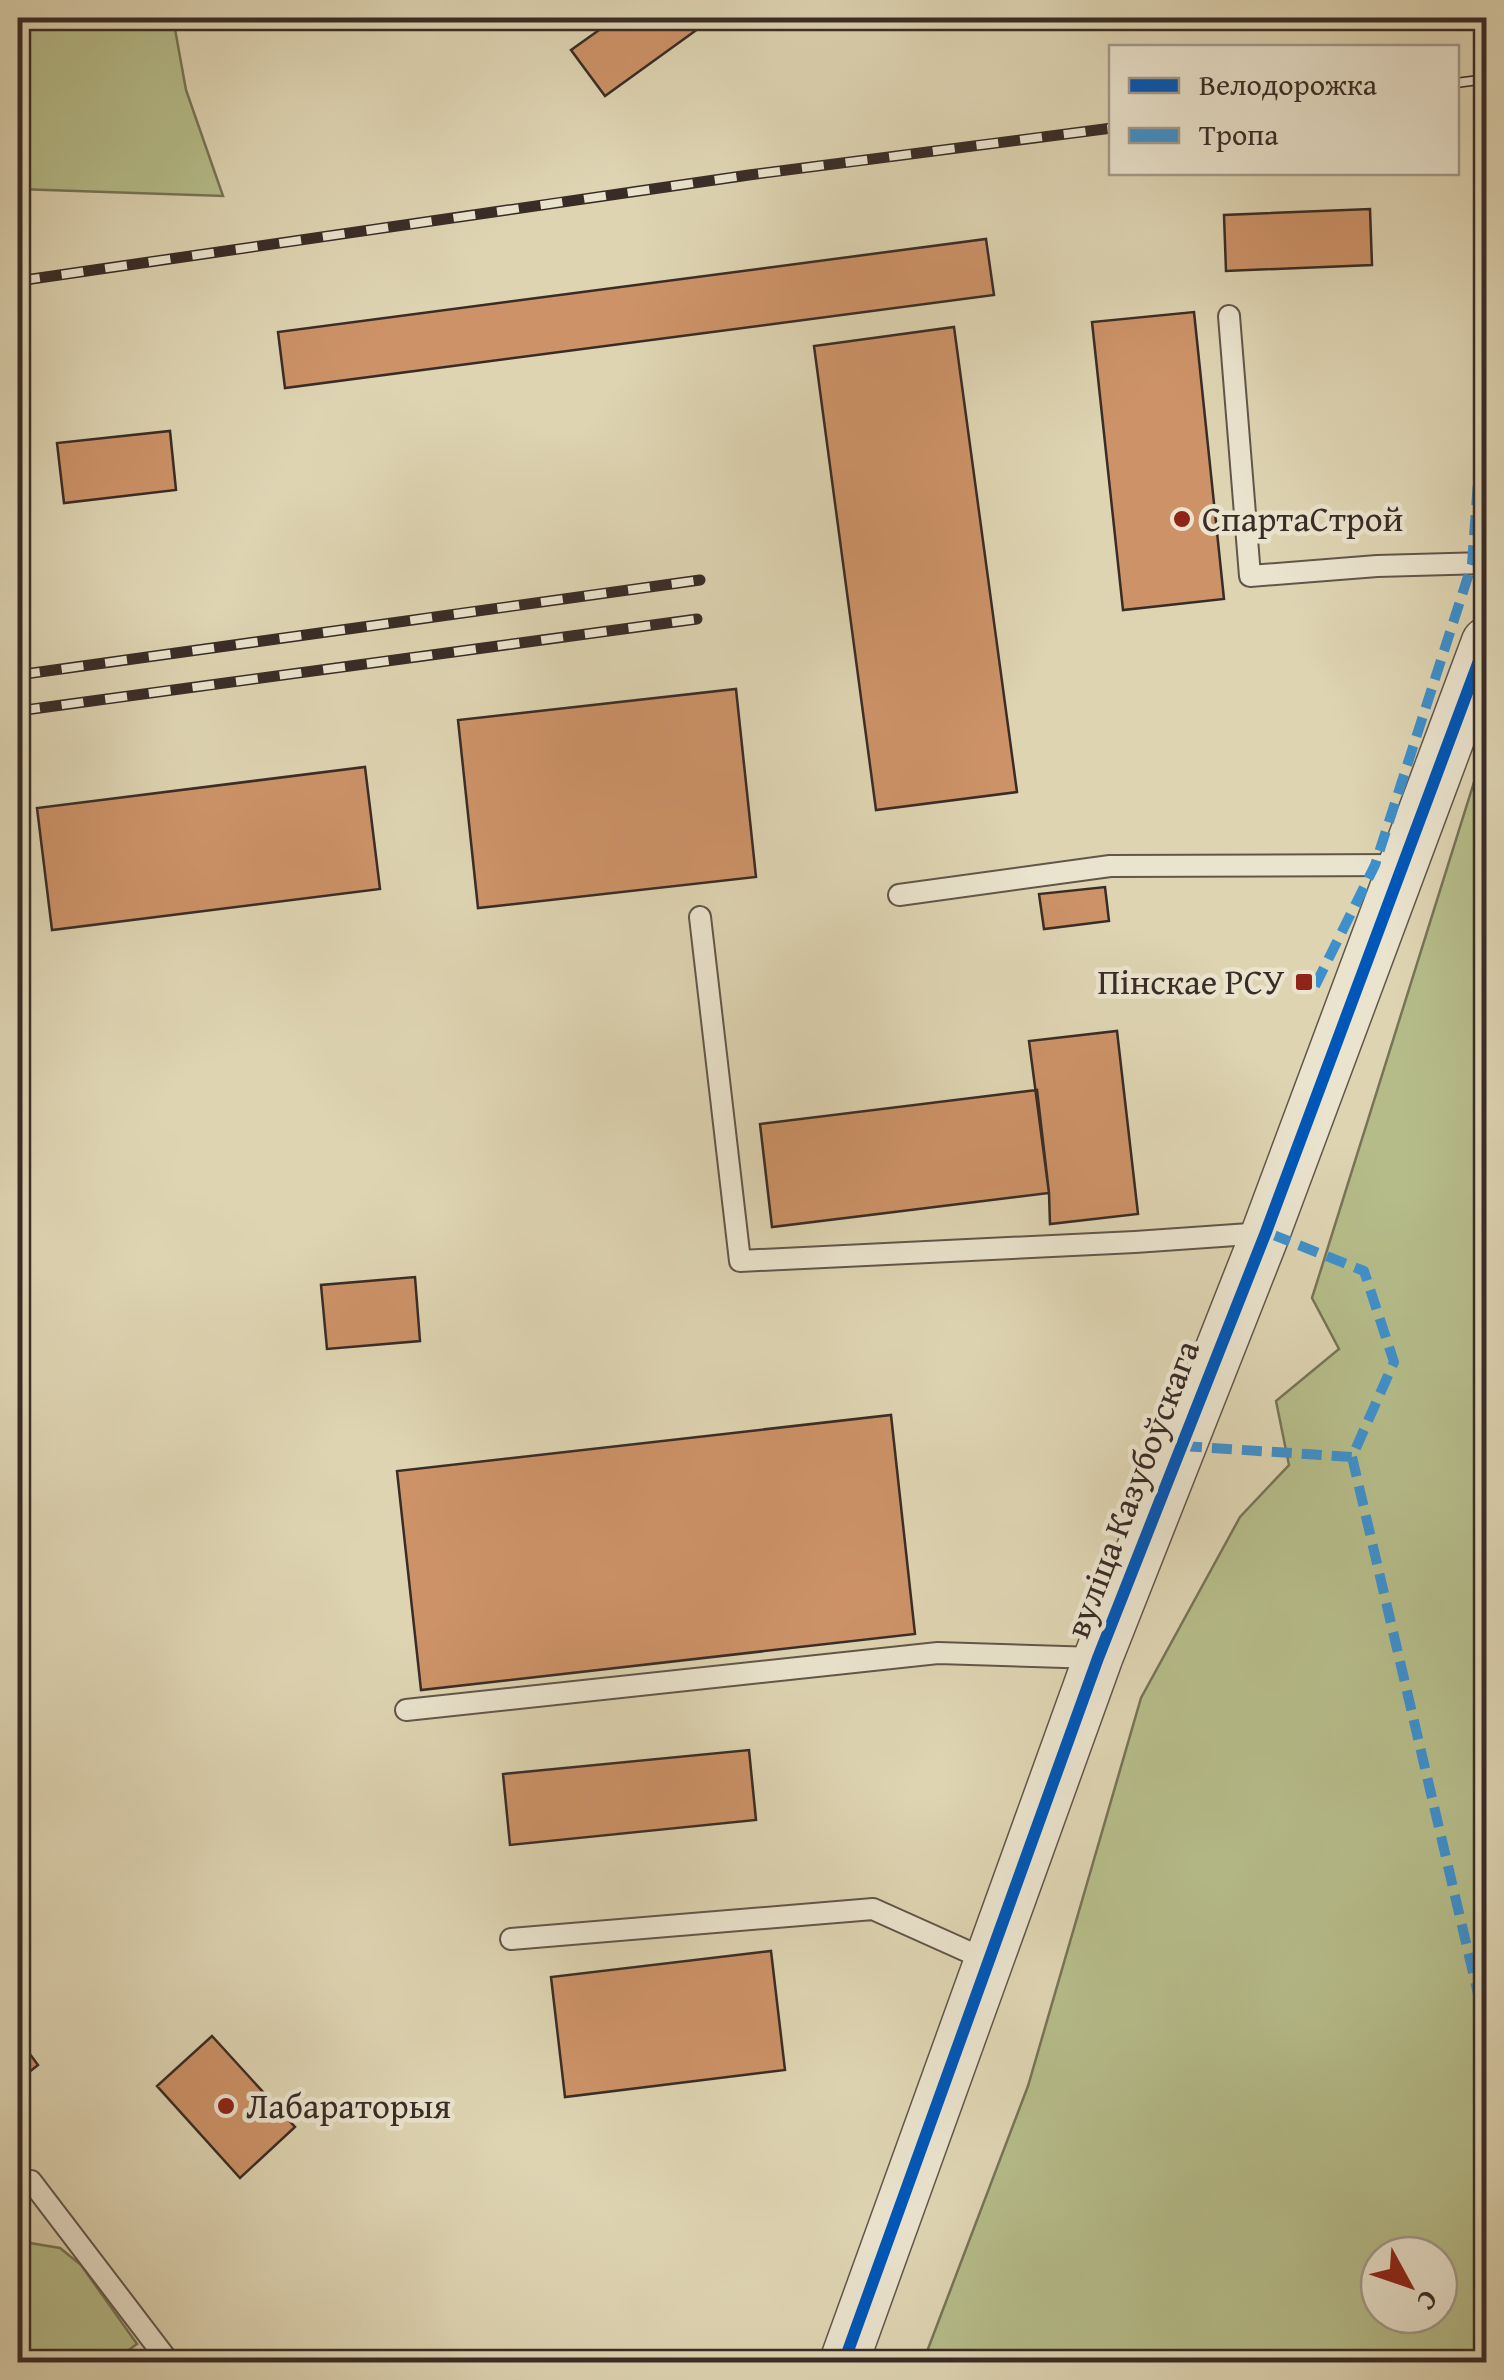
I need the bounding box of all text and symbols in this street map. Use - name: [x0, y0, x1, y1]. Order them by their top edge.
- legend: [1109, 45, 1459, 175]
- text: Велодорожка: [1199, 62, 1378, 106]
- text: Тропа: [1199, 112, 1279, 156]
- place label: СпартаСтрой: [1202, 493, 1403, 544]
- marker: СпартаСтрой: [1171, 508, 1193, 530]
- place label: Пінскае РСУ: [1098, 956, 1285, 1007]
- marker: Пінскае РСУ: [1293, 971, 1315, 993]
- street label: вуліца Казубоўскага: [1051, 1332, 1212, 1645]
- place label: Лабараторыя: [246, 2080, 451, 2131]
- marker: Лабараторыя: [215, 2095, 237, 2117]
- north arrow: [1359, 2235, 1459, 2335]
- text: С: [1408, 2282, 1449, 2321]

